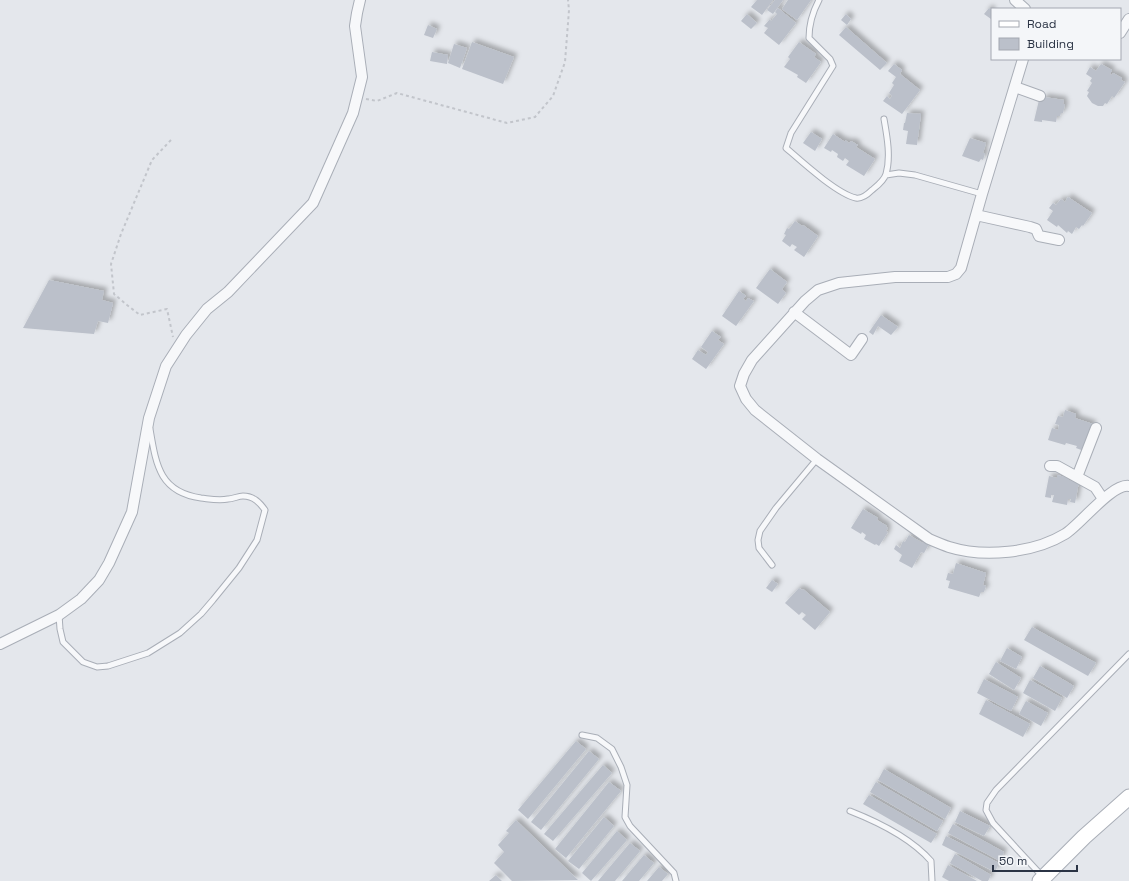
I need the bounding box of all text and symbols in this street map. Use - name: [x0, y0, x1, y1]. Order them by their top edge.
- legend: [991, 8, 1121, 60]
- text: Road: [1027, 16, 1056, 32]
- text: Building: [1027, 36, 1074, 52]
- scale bar: [993, 847, 1077, 873]
- text: 50 m: [999, 853, 1027, 869]

